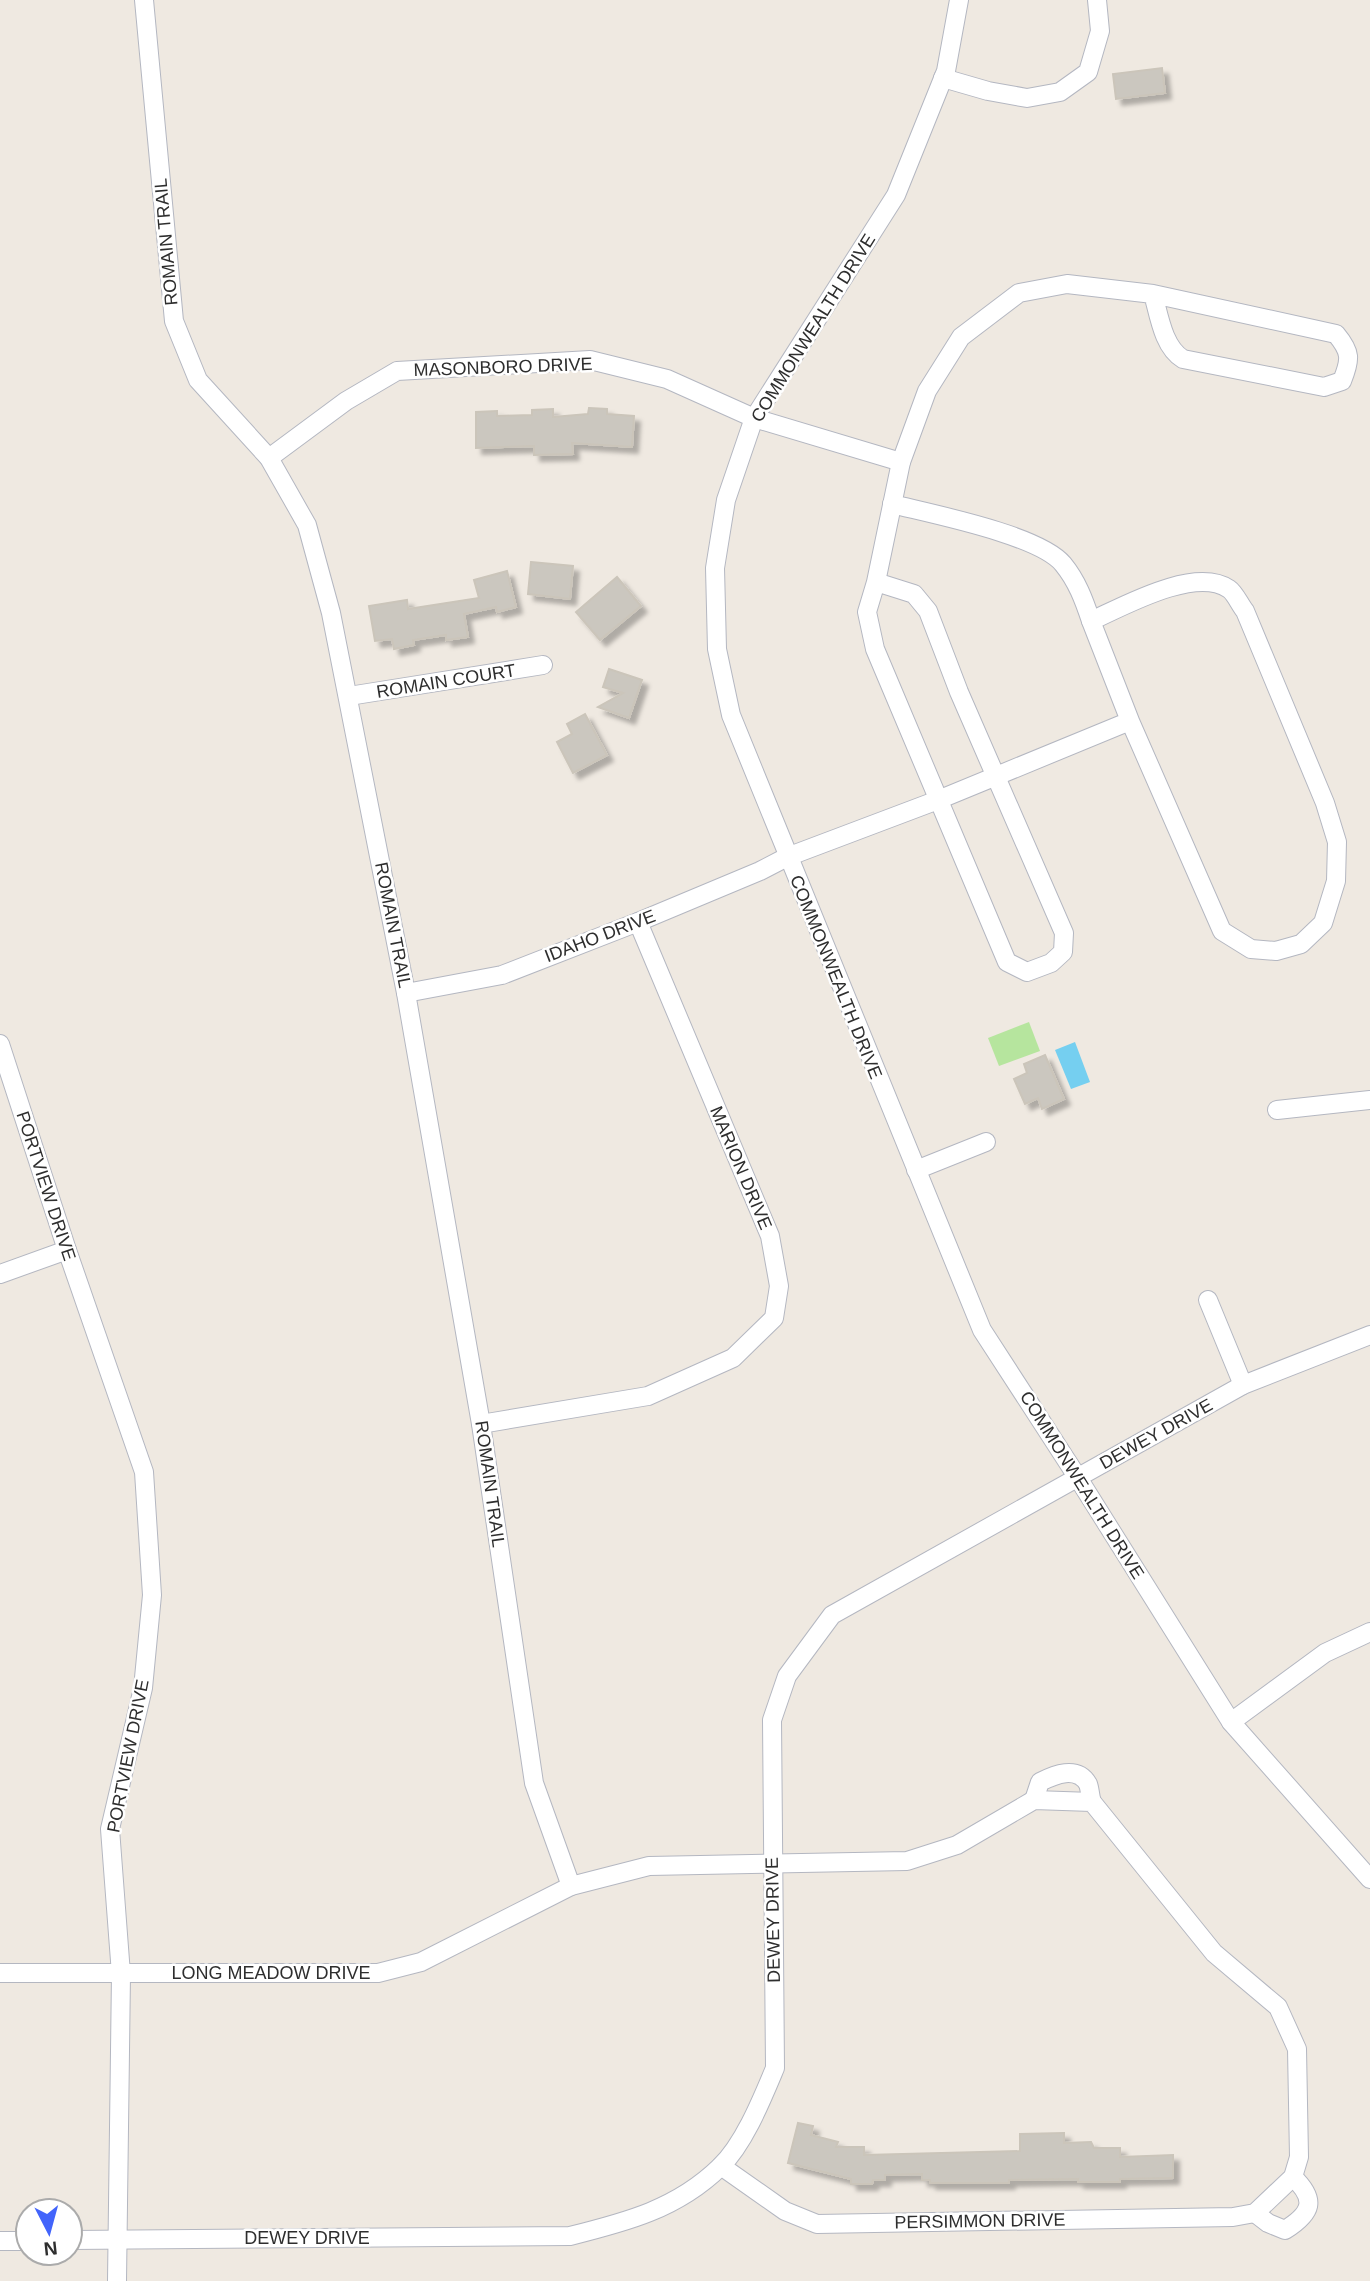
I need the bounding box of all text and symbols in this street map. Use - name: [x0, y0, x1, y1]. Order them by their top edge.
- street label: ROMAIN TRAIL: [150, 178, 182, 306]
- street label: COMMONWEALTH DRIVE: [747, 230, 879, 426]
- street label: MASONBORO DRIVE: [413, 354, 593, 380]
- street label: ROMAIN COURT: [375, 660, 517, 702]
- street label: ROMAIN TRAIL: [371, 860, 415, 990]
- street label: COMMONWEALTH DRIVE: [786, 872, 886, 1082]
- street label: IDAHO DRIVE: [542, 906, 658, 966]
- street label: MARION DRIVE: [706, 1103, 776, 1233]
- street label: PORTVIEW DRIVE: [12, 1109, 80, 1263]
- street label: COMMONWEALTH DRIVE: [1016, 1387, 1148, 1583]
- street label: DEWEY DRIVE: [1096, 1395, 1216, 1473]
- street label: ROMAIN TRAIL: [471, 1419, 509, 1549]
- street label: PORTVIEW DRIVE: [103, 1678, 153, 1834]
- street label: DEWEY DRIVE: [762, 1857, 784, 1983]
- street label: LONG MEADOW DRIVE: [171, 1963, 371, 1983]
- north arrow: [14, 2197, 84, 2267]
- street label: PERSIMMON DRIVE: [894, 2210, 1066, 2232]
- street label: DEWEY DRIVE: [244, 2228, 370, 2248]
- text: N: [43, 2237, 59, 2260]

